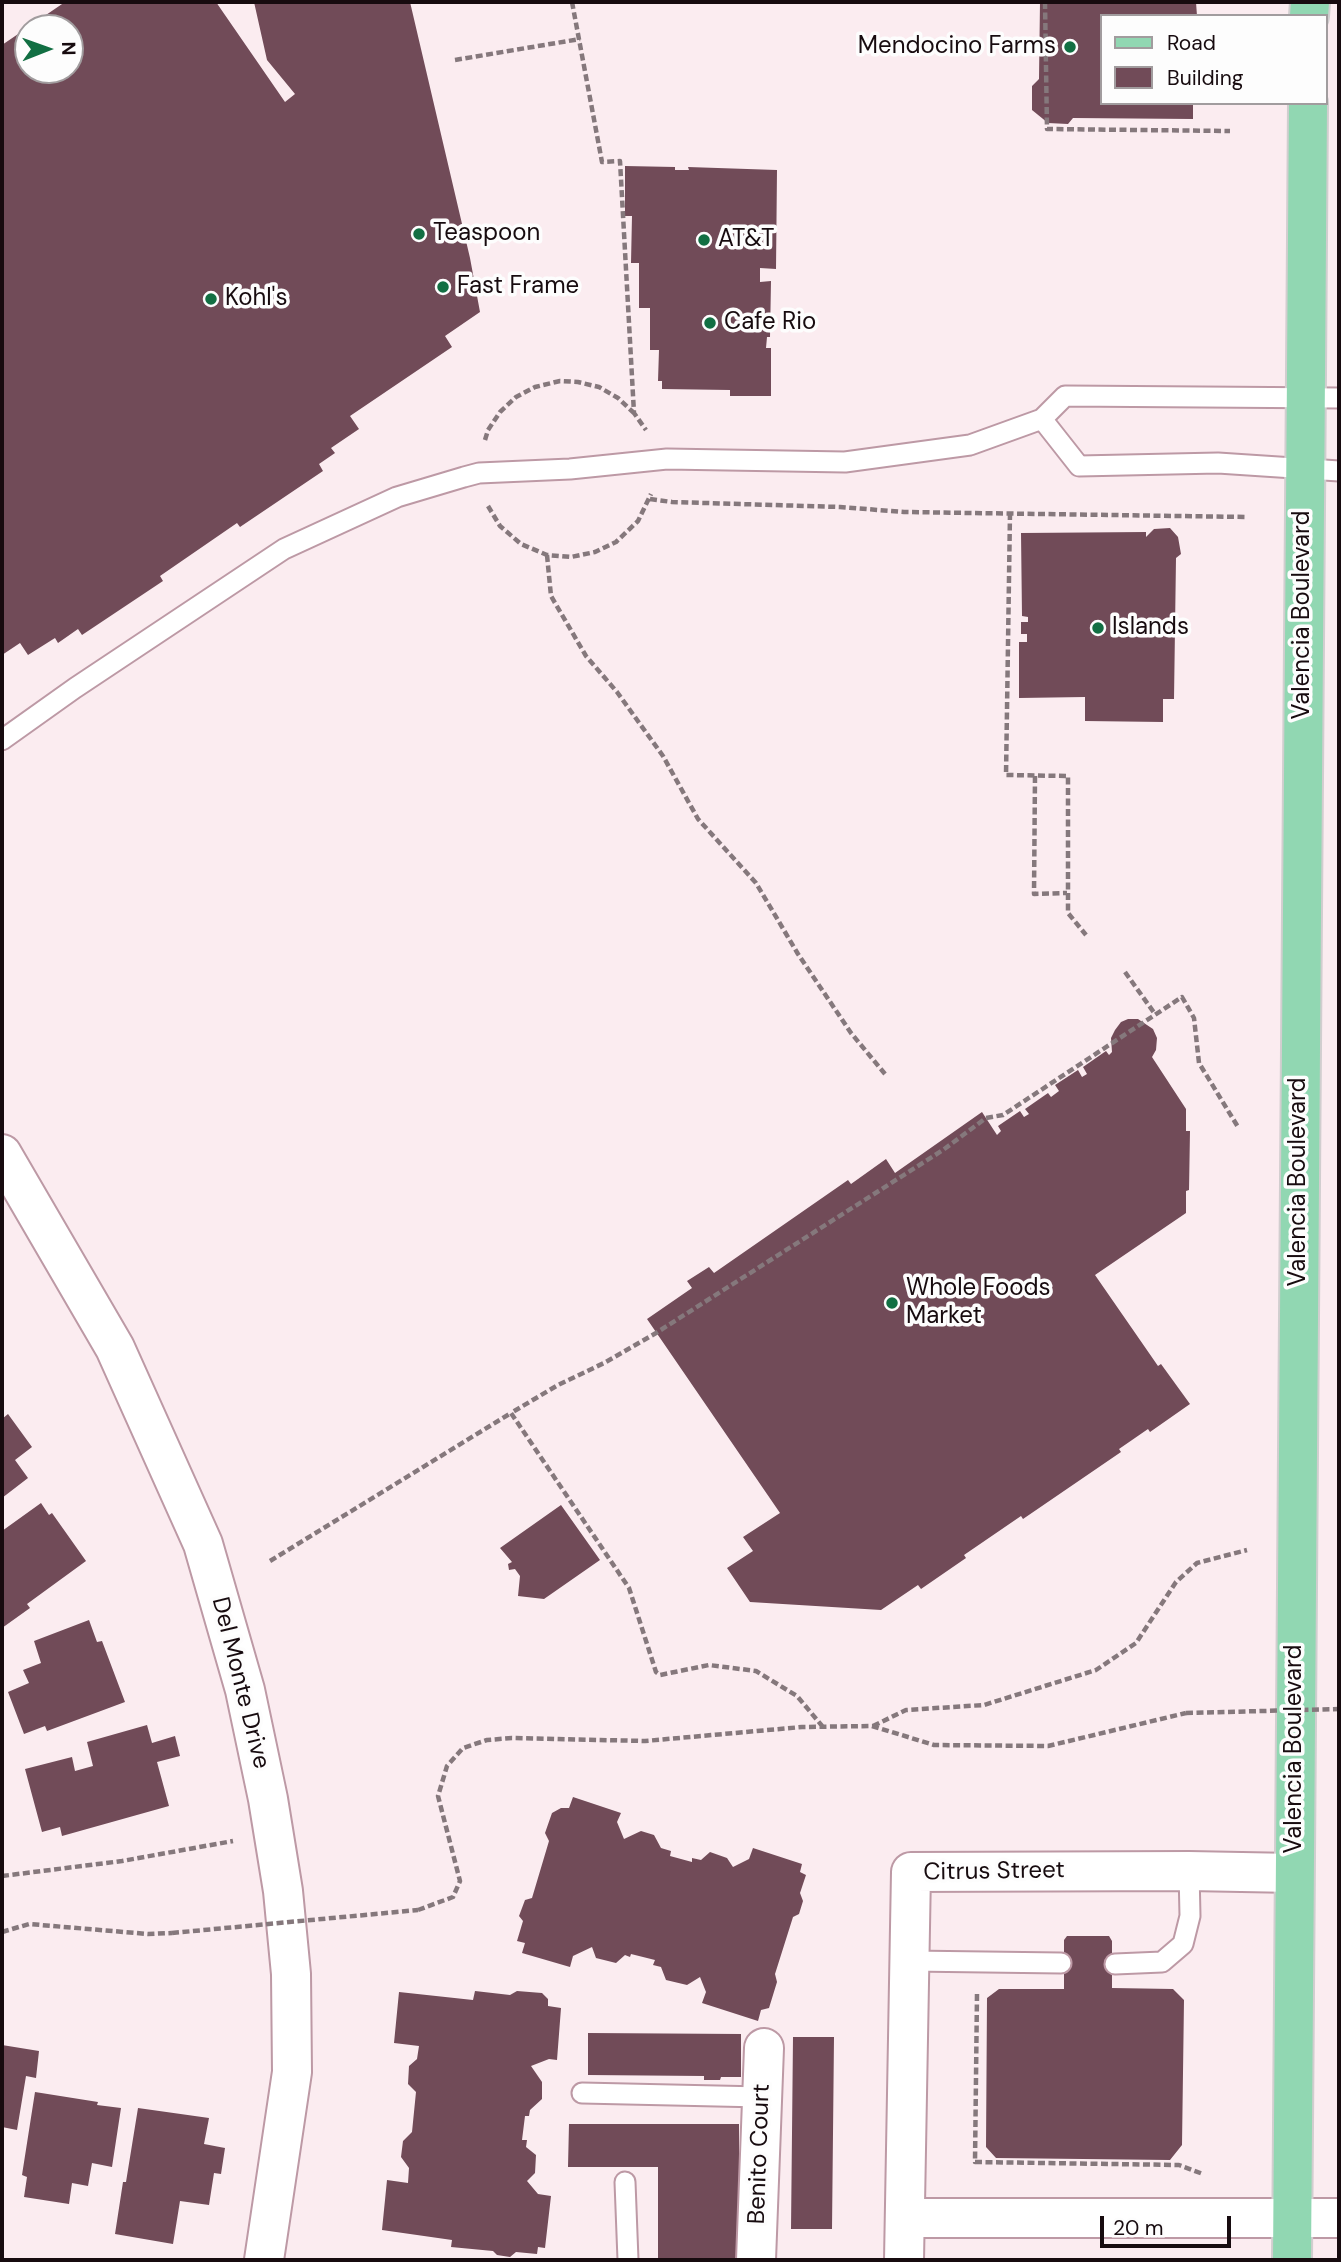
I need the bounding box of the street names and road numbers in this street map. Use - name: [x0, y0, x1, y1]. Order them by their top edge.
- street label: Valencia Boulevard: [1289, 511, 1317, 719]
- street label: Valencia Boulevard: [1285, 1078, 1313, 1286]
- street label: Del Monte Drive: [205, 1594, 275, 1772]
- street label: Valencia Boulevard: [1281, 1645, 1309, 1853]
- street label: Citrus Street: [923, 1856, 1065, 1888]
- street label: Benito Court: [743, 2083, 777, 2225]

